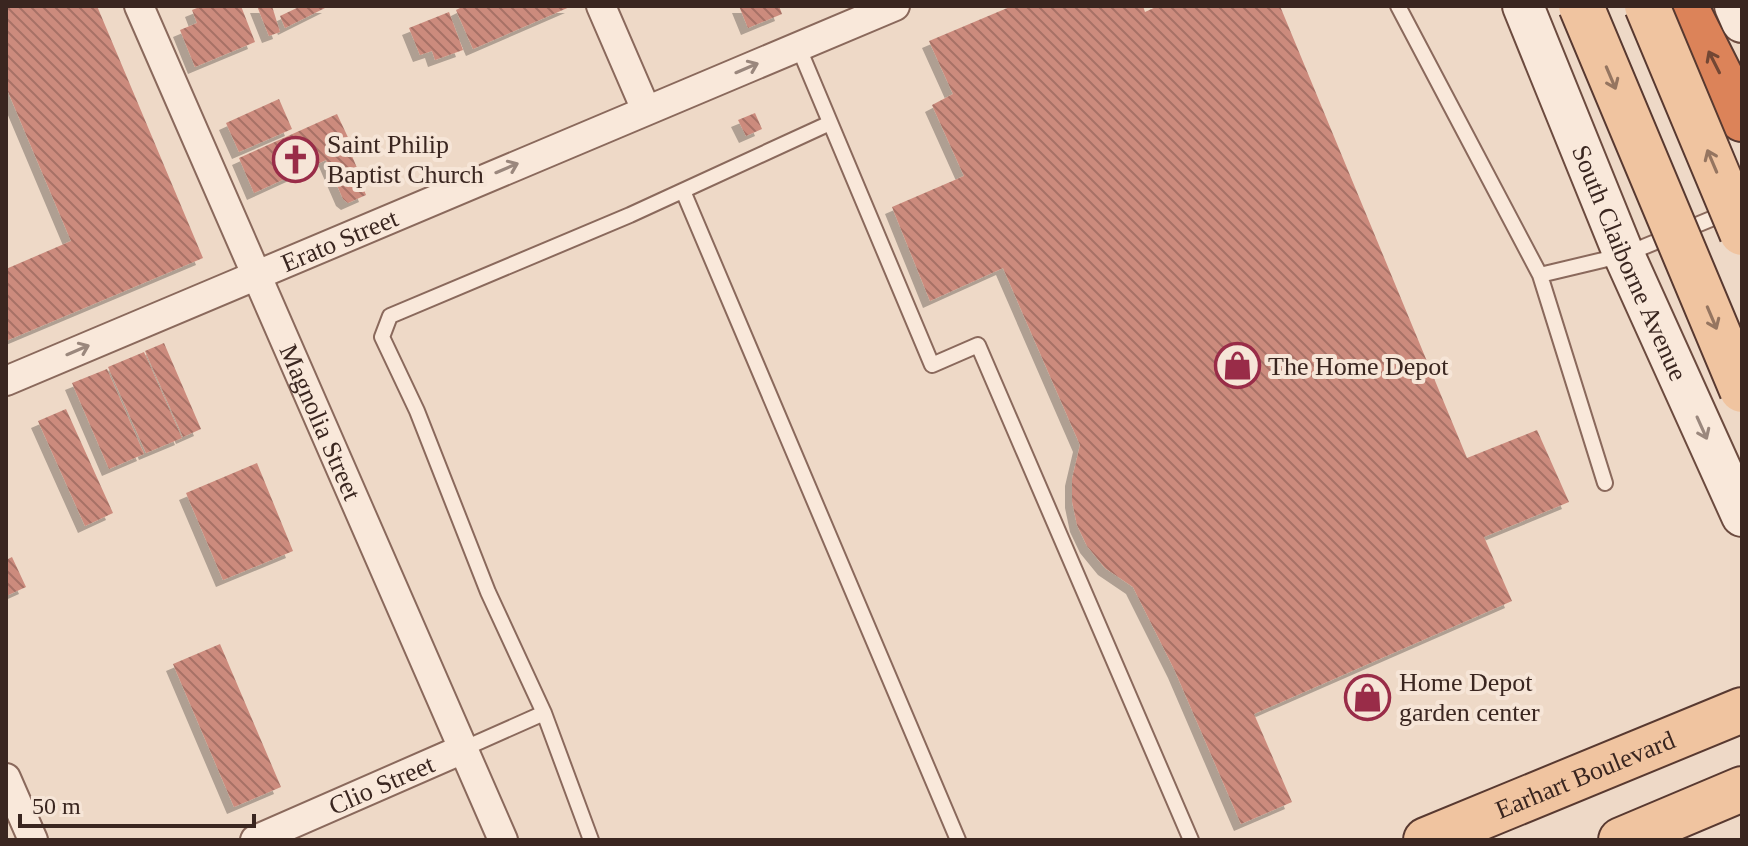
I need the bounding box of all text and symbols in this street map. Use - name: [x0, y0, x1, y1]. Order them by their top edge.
- one-way arrow: [1706, 50, 1722, 74]
- one-way arrow: [734, 59, 759, 74]
- one-way arrow: [1605, 65, 1620, 90]
- place label: Saint Philip Baptist Church: [327, 130, 484, 189]
- church icon: Saint Philip Baptist Church: [272, 135, 320, 183]
- street label: South Claiborne Avenue: [1566, 141, 1693, 385]
- one-way arrow: [1703, 149, 1718, 174]
- one-way arrow: [494, 160, 519, 175]
- street label: Erato Street: [277, 203, 403, 278]
- one-way arrow: [1705, 305, 1720, 330]
- street label: Magnolia Street: [273, 340, 367, 505]
- one-way arrow: [65, 342, 90, 357]
- shop icon: The Home Depot: [1213, 342, 1261, 390]
- place label: The Home Depot: [1268, 352, 1449, 381]
- one-way arrow: [1695, 416, 1710, 440]
- place label: Home Depot garden center: [1399, 668, 1540, 727]
- shop icon: Home Depot garden center: [1344, 673, 1392, 721]
- street label: Earhart Boulevard: [1491, 725, 1679, 825]
- street label: Clio Street: [325, 749, 439, 821]
- scale bar: [20, 778, 254, 828]
- text: 50 m: [32, 793, 81, 819]

